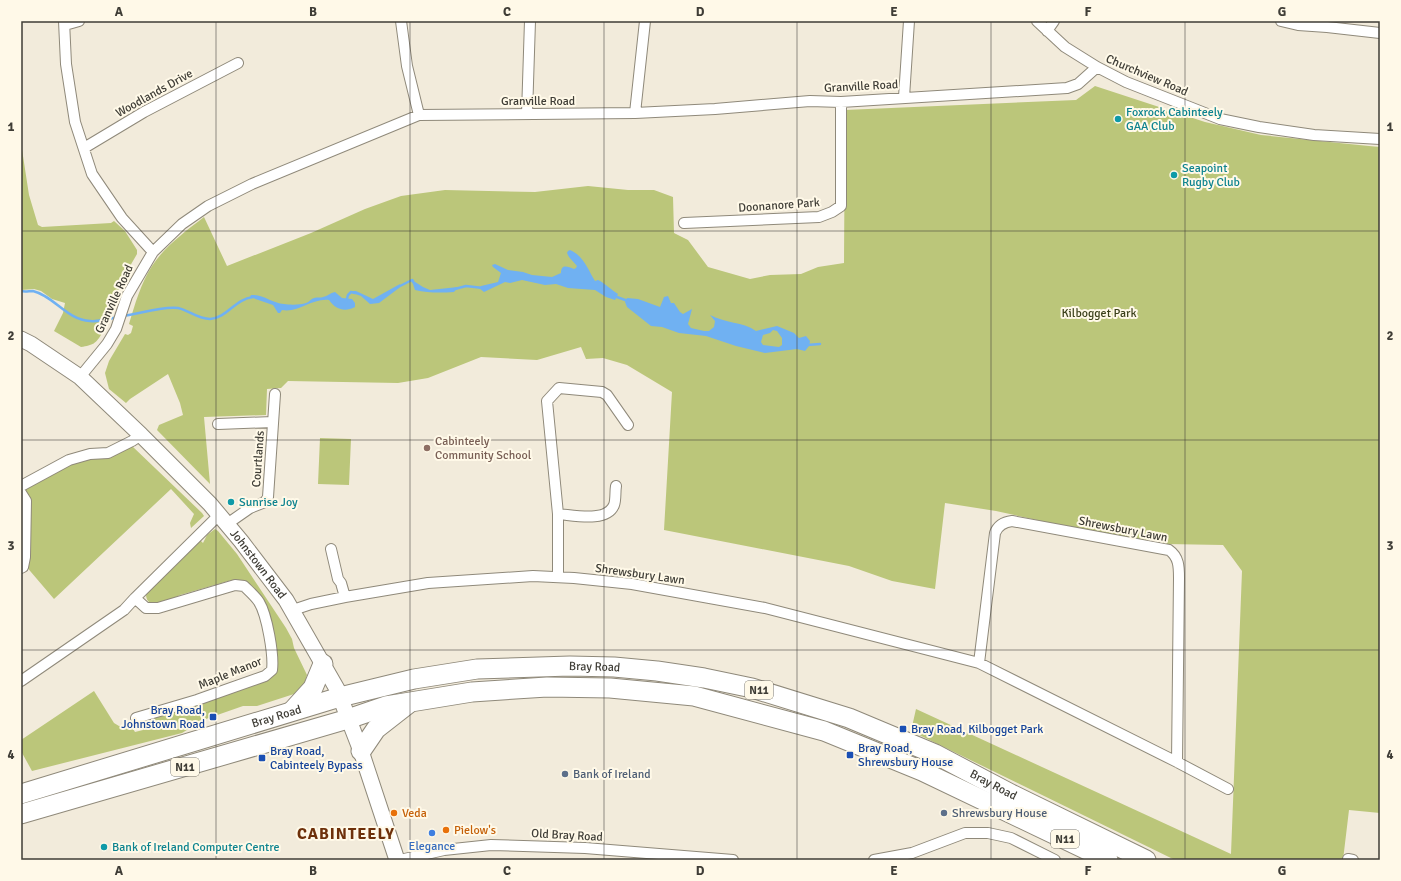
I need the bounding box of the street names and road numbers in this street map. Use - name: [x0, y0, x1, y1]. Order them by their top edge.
- street label: Churchview Road: [1103, 51, 1190, 100]
- street label: Woodlands Drive: [113, 66, 195, 121]
- street label: Granville Road: [824, 77, 898, 96]
- street label: Granville Road: [501, 94, 575, 109]
- street label: Doonanore Park: [738, 195, 820, 216]
- street label: Granville Road: [92, 262, 137, 336]
- street label: Courtlands: [249, 430, 268, 488]
- street label: Shrewsbury Lawn: [1077, 514, 1169, 545]
- street label: Johnstown Road: [226, 526, 289, 602]
- street label: Shrewsbury Lawn: [594, 561, 686, 588]
- street label: Maple Manor: [196, 654, 265, 693]
- street label: Bray Road: [569, 659, 621, 676]
- road number: N11: [745, 681, 773, 699]
- street label: Bray Road: [250, 702, 303, 731]
- road number: N11: [171, 758, 199, 776]
- street label: Bray Road: [967, 767, 1019, 804]
- street label: Old Bray Road: [531, 826, 603, 845]
- road number: N11: [1051, 830, 1079, 848]

